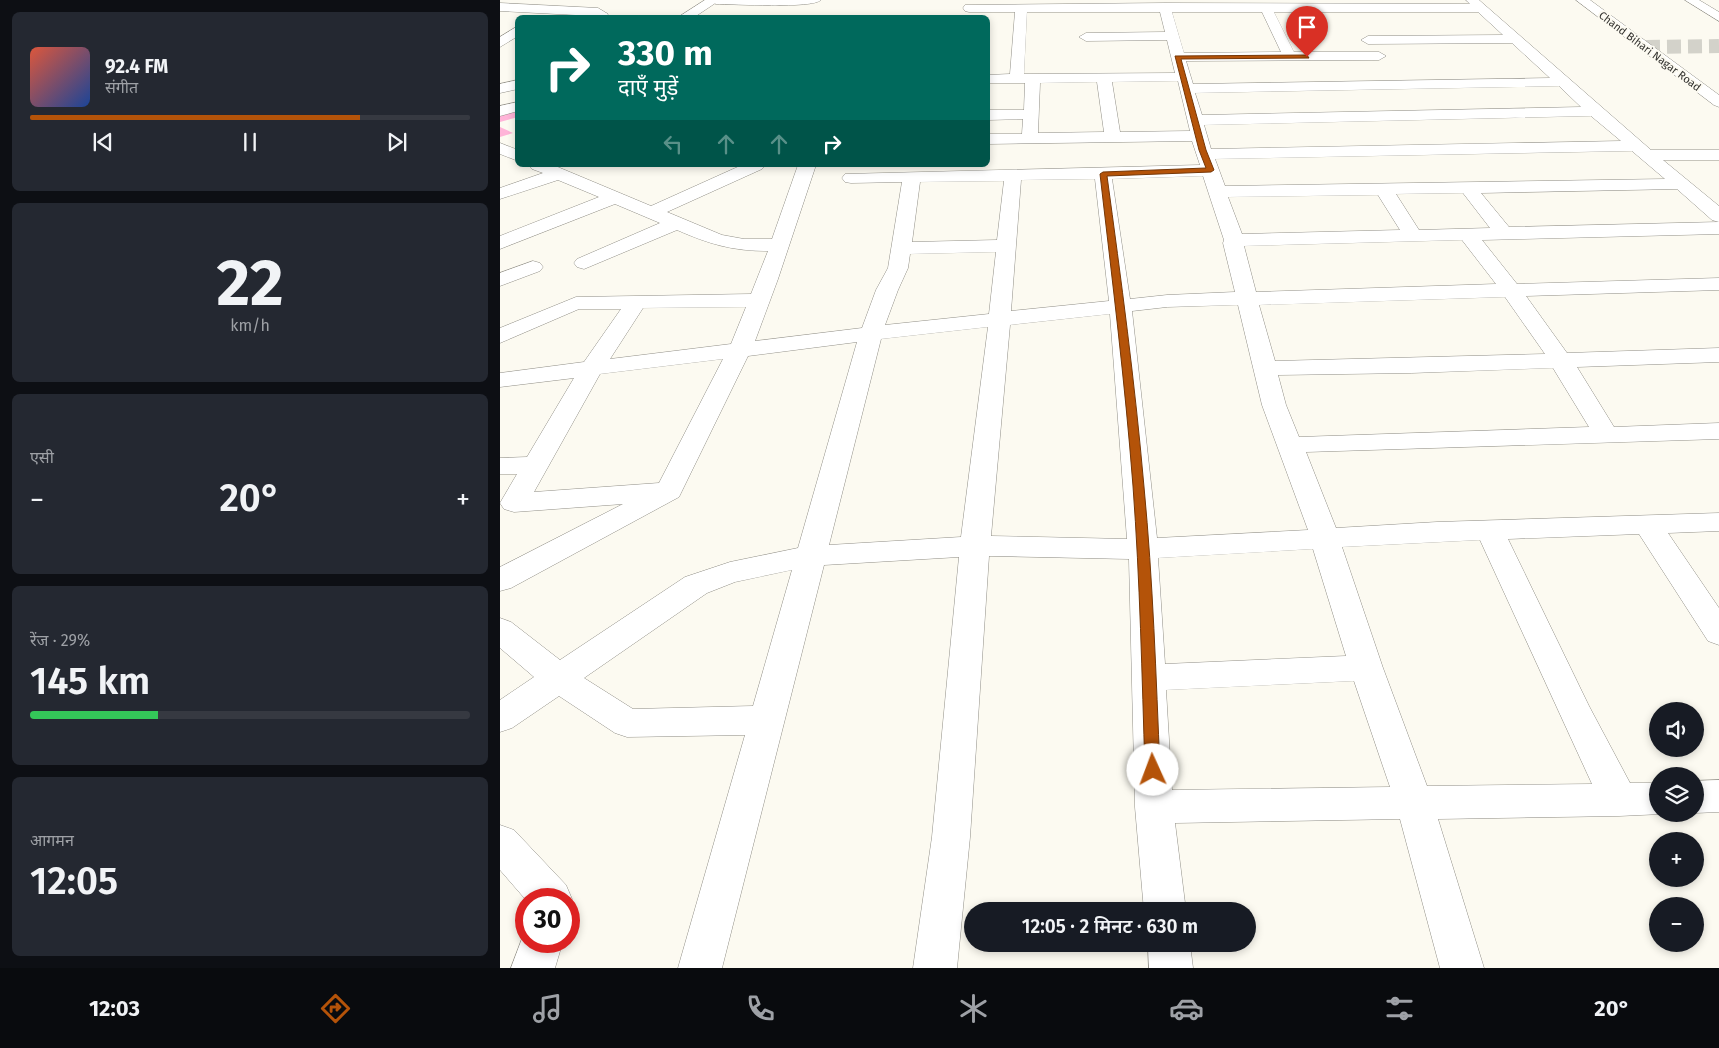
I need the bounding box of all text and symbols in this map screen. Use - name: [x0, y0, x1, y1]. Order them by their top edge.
- pin: [1286, 6, 1328, 57]
- street label: Chand Bihari Nagar Road: [1596, 9, 1703, 94]
- icon: arrive: [1293, 13, 1321, 41]
- text: 330 m: [618, 32, 713, 74]
- icon: right: [535, 35, 600, 100]
- text: 92.4 FM: [105, 55, 168, 78]
- text: दाएँ मुड़ें: [618, 74, 678, 101]
- text: संगीत: [105, 78, 138, 97]
- icon: previous: [89, 128, 117, 156]
- icon: pause: [236, 128, 264, 156]
- icon: next: [383, 128, 411, 156]
- icon: left: [659, 130, 687, 158]
- icon: ahead: [712, 130, 740, 158]
- icon: ahead: [765, 130, 793, 158]
- icon: right: [818, 130, 846, 158]
- text: 22: [216, 244, 284, 322]
- text: km/h: [230, 316, 270, 335]
- text: एसी: [30, 448, 54, 467]
- text: 20°: [219, 475, 281, 521]
- text: −: [30, 483, 44, 516]
- text: +: [456, 483, 470, 516]
- text: रेंज · 29%: [30, 631, 90, 650]
- text: 145 km: [30, 658, 150, 704]
- map controls: [1649, 702, 1704, 952]
- button: sound: [1649, 702, 1704, 757]
- position arrow: [1126, 743, 1178, 795]
- button: layers: [1649, 767, 1704, 822]
- text: आगमन: [30, 831, 74, 850]
- button: +: [1649, 832, 1704, 887]
- text: 12:05: [30, 858, 118, 904]
- speed limit sign: 30: [515, 888, 580, 953]
- button: −: [1649, 897, 1704, 952]
- text: 12:05 · 2 मिनट · 630 m: [1022, 915, 1198, 938]
- icon: directions: [318, 991, 353, 1026]
- icon: music: [530, 991, 565, 1026]
- icon: phone: [743, 991, 778, 1026]
- icon: climate: [956, 991, 991, 1026]
- icon: car: [1169, 991, 1204, 1026]
- icon: filters: [1382, 991, 1417, 1026]
- text: 12:03: [89, 995, 140, 1022]
- text: 20°: [1594, 995, 1630, 1022]

